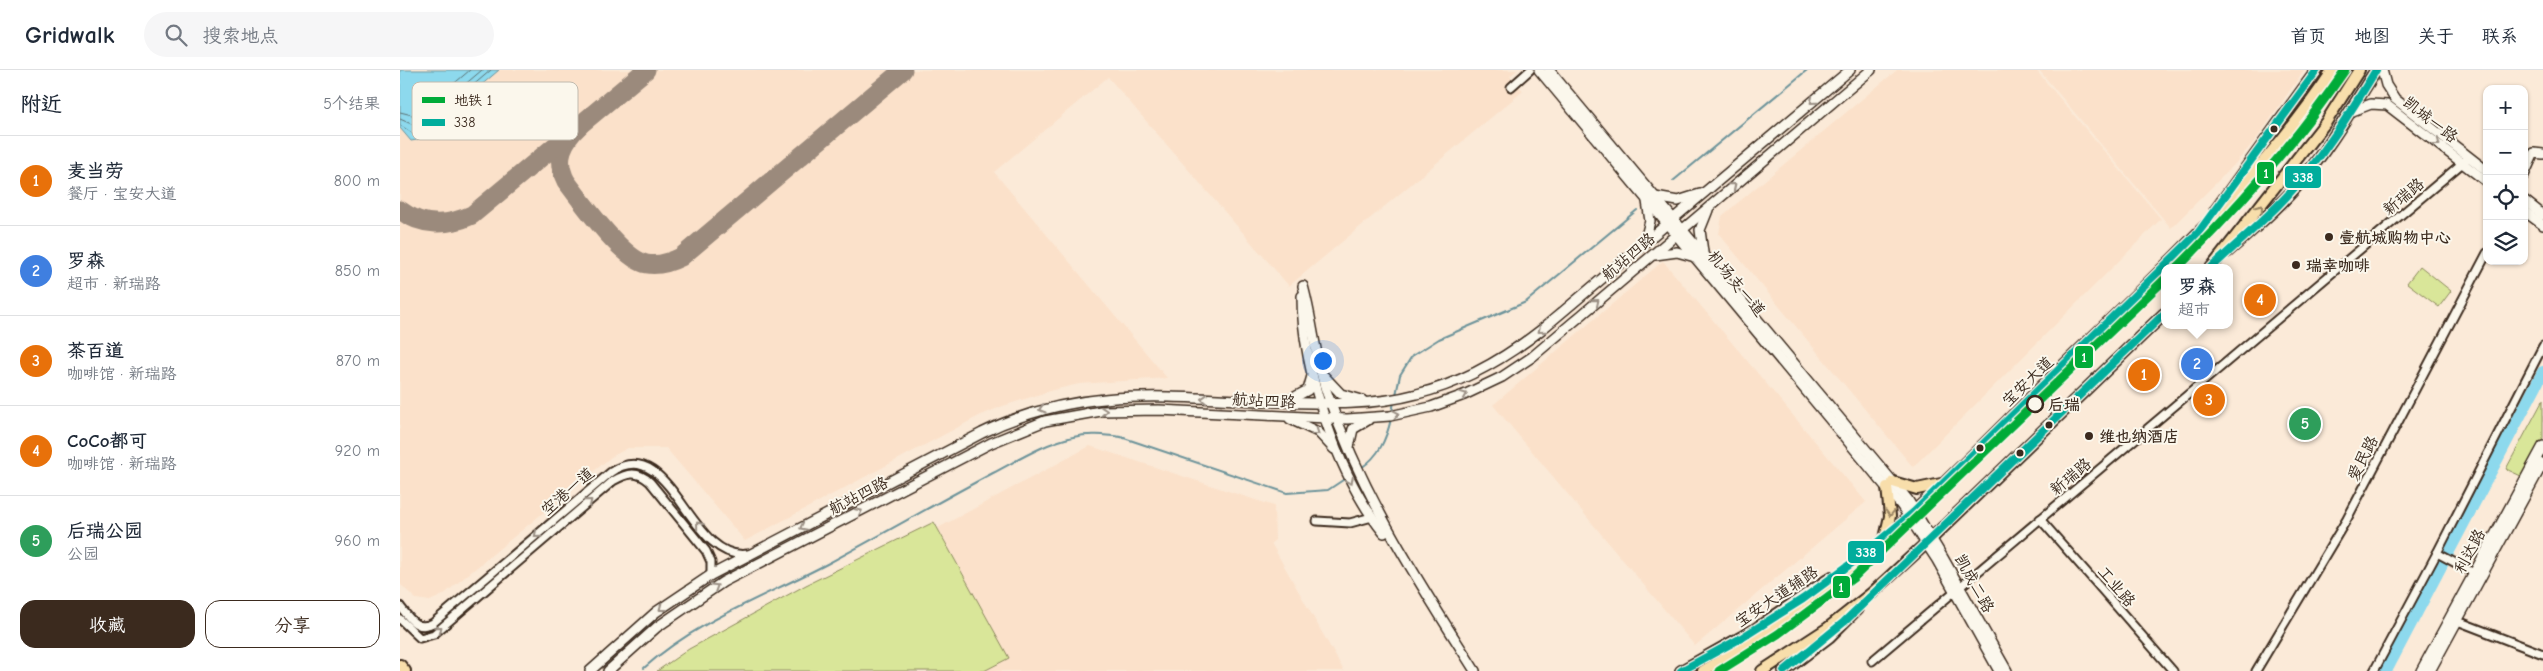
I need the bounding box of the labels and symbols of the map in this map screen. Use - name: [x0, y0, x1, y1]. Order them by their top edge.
- legend: [412, 82, 578, 140]
- text: 地铁 1: [454, 92, 492, 109]
- street label: 凯城一路: [2400, 93, 2461, 147]
- one-way arrow: [1810, 96, 1819, 105]
- text: 338: [454, 114, 475, 131]
- unlabelled marker: [2269, 124, 2279, 134]
- one-way arrow: [2431, 137, 2440, 146]
- line badge: 1: [2256, 161, 2275, 185]
- text: 1: [2263, 165, 2269, 182]
- line badge: 338: [2284, 165, 2322, 189]
- text: 338: [2293, 169, 2313, 186]
- street label: 新瑞路: [2379, 174, 2428, 219]
- one-way arrow: [1728, 183, 1737, 192]
- one-way arrow: [2255, 205, 2263, 214]
- street label: 航站四路: [1598, 229, 1659, 284]
- place label: 壹航城购物中心: [2339, 229, 2451, 247]
- marker: 壹航城购物中心: [2323, 231, 2335, 243]
- street label: 机场支一道: [1704, 247, 1769, 320]
- place label: 瑞幸咖啡: [2306, 257, 2370, 275]
- marker: 瑞幸咖啡: [2290, 259, 2302, 271]
- pin: 4: [2244, 281, 2276, 319]
- one-way arrow: [1590, 300, 1599, 308]
- one-way arrow: [1538, 324, 1547, 332]
- line badge: 1: [2074, 345, 2094, 369]
- pin: 2: [2181, 345, 2213, 383]
- your location: [1310, 348, 1336, 374]
- text: 1: [2081, 349, 2087, 366]
- street label: 宝安大道: [1998, 353, 2057, 410]
- pin: 1: [2128, 356, 2160, 394]
- pin: 3: [2193, 381, 2225, 419]
- street label: 航站四路: [1232, 390, 1296, 412]
- one-way arrow: [1459, 391, 1468, 401]
- one-way arrow: [1200, 393, 1208, 404]
- marker: 后瑞: [2026, 395, 2044, 413]
- place label: 后瑞: [2048, 396, 2080, 414]
- one-way arrow: [1039, 403, 1047, 413]
- pin: 5: [2289, 405, 2321, 443]
- one-way arrow: [1101, 406, 1109, 417]
- one-way arrow: [1391, 410, 1400, 420]
- unlabelled marker: [2044, 420, 2054, 430]
- one-way arrow: [1310, 426, 1320, 435]
- place label: 维也纳酒店: [2099, 428, 2179, 446]
- marker: 维也纳酒店: [2083, 430, 2095, 442]
- street label: 爱民路: [2344, 433, 2382, 484]
- unlabelled marker: [1975, 443, 1985, 453]
- unlabelled marker: [2015, 448, 2025, 458]
- street label: 新瑞路: [2046, 454, 2095, 499]
- street label: 空港一道: [538, 464, 598, 520]
- street label: 航站四路: [826, 473, 891, 518]
- one-way arrow: [1344, 476, 1354, 485]
- one-way arrow: [583, 499, 592, 507]
- one-way arrow: [854, 508, 863, 518]
- one-way arrow: [1885, 510, 1895, 517]
- one-way arrow: [799, 521, 808, 531]
- one-way arrow: [697, 522, 705, 531]
- street label: 利达路: [2451, 526, 2489, 577]
- one-way arrow: [533, 529, 542, 538]
- line badge: 338: [1847, 540, 1885, 564]
- text: 338: [1856, 544, 1876, 561]
- street label: 凯成二路: [1951, 551, 1998, 616]
- street label: 宝安大道辅路: [1732, 563, 1821, 631]
- street label: 工业路: [2094, 563, 2139, 611]
- line badge: 1: [1832, 575, 1851, 599]
- text: 1: [1838, 579, 1844, 596]
- one-way arrow: [710, 584, 719, 593]
- one-way arrow: [658, 602, 668, 611]
- one-way arrow: [433, 626, 442, 635]

